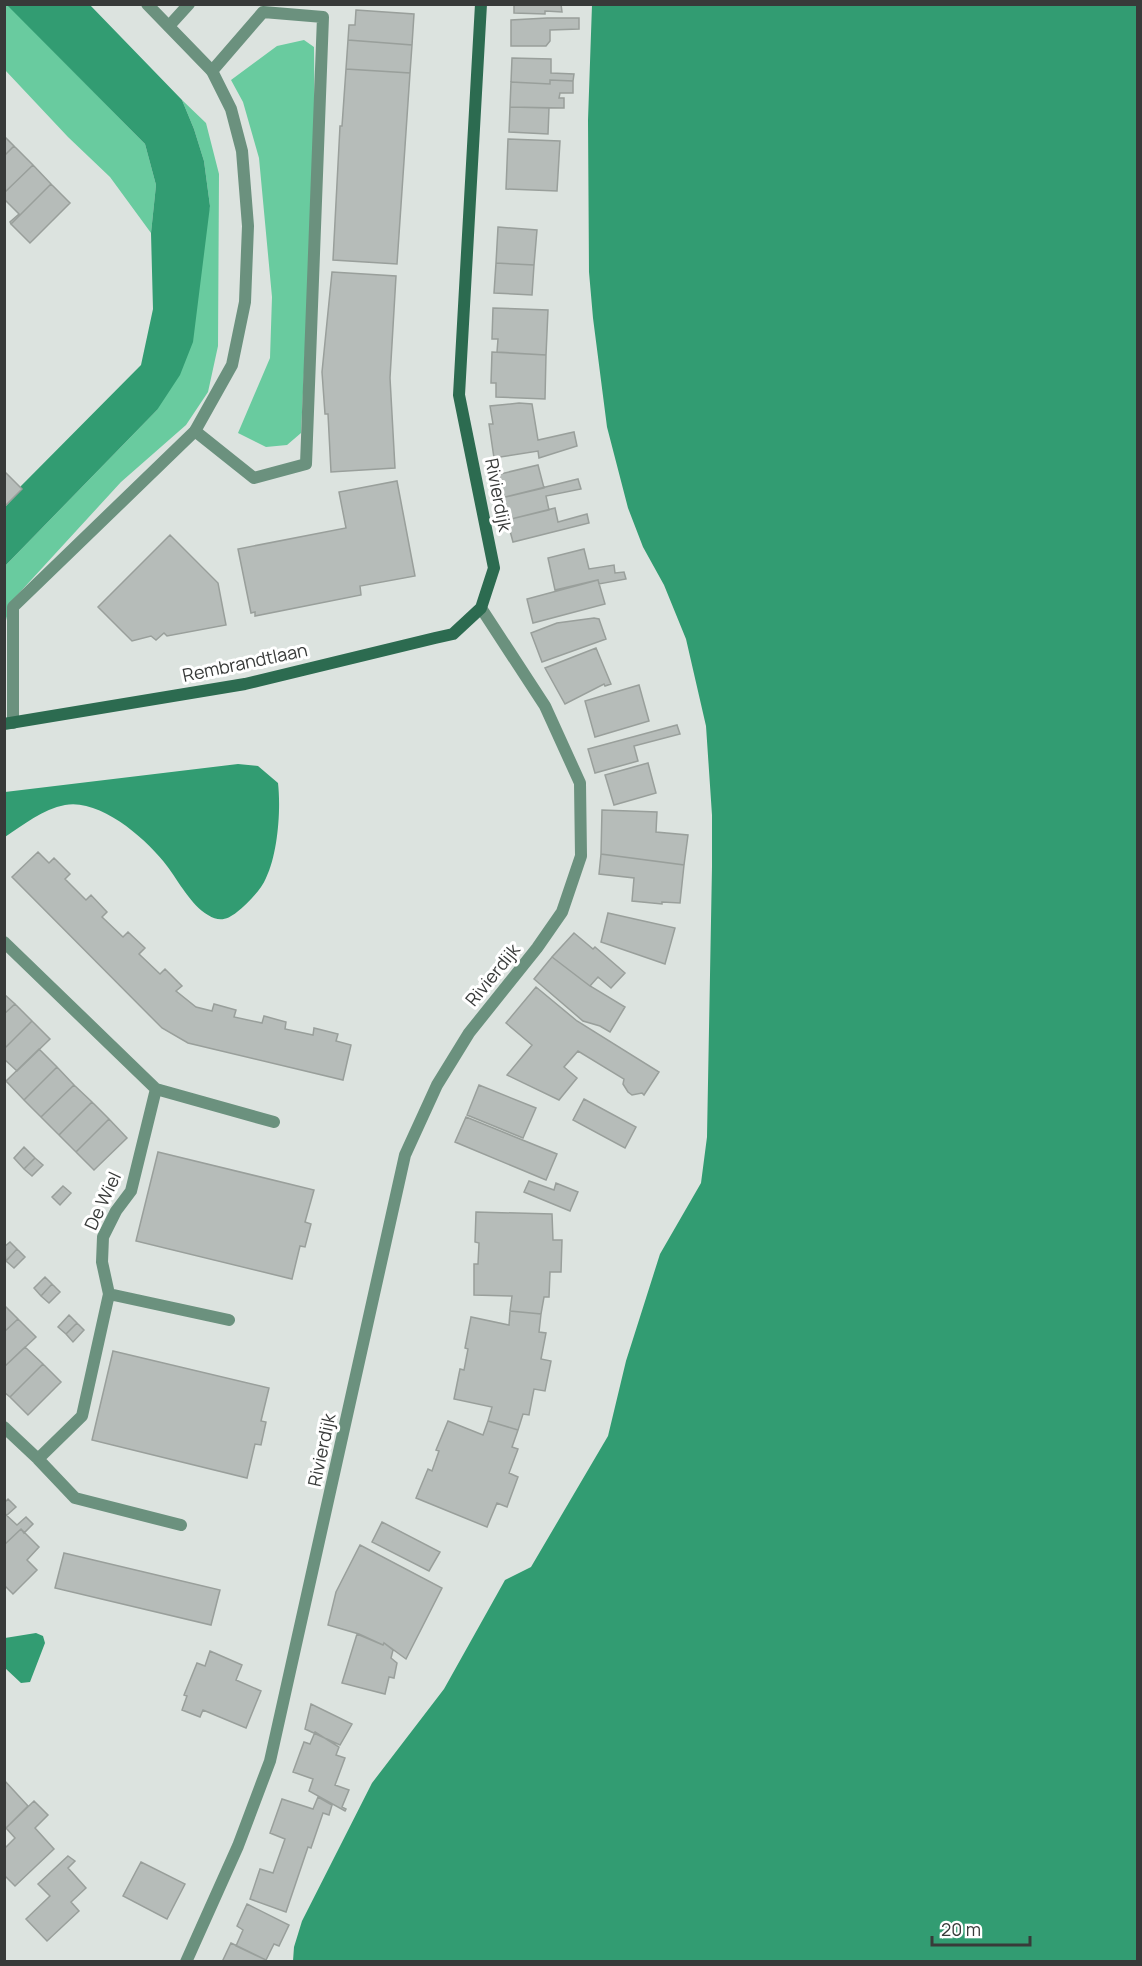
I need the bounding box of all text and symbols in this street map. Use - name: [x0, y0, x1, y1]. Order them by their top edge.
- street label: Rivierdijk: [480, 456, 518, 534]
- street label: Rembrandtlaan: [180, 637, 309, 687]
- street label: Rivierdijk: [460, 937, 526, 1011]
- street label: De Wiel: [78, 1168, 126, 1234]
- street label: Rivierdijk: [302, 1410, 341, 1489]
- scale bar: [932, 1909, 1030, 1947]
- text: 20 m: [941, 1917, 981, 1941]

